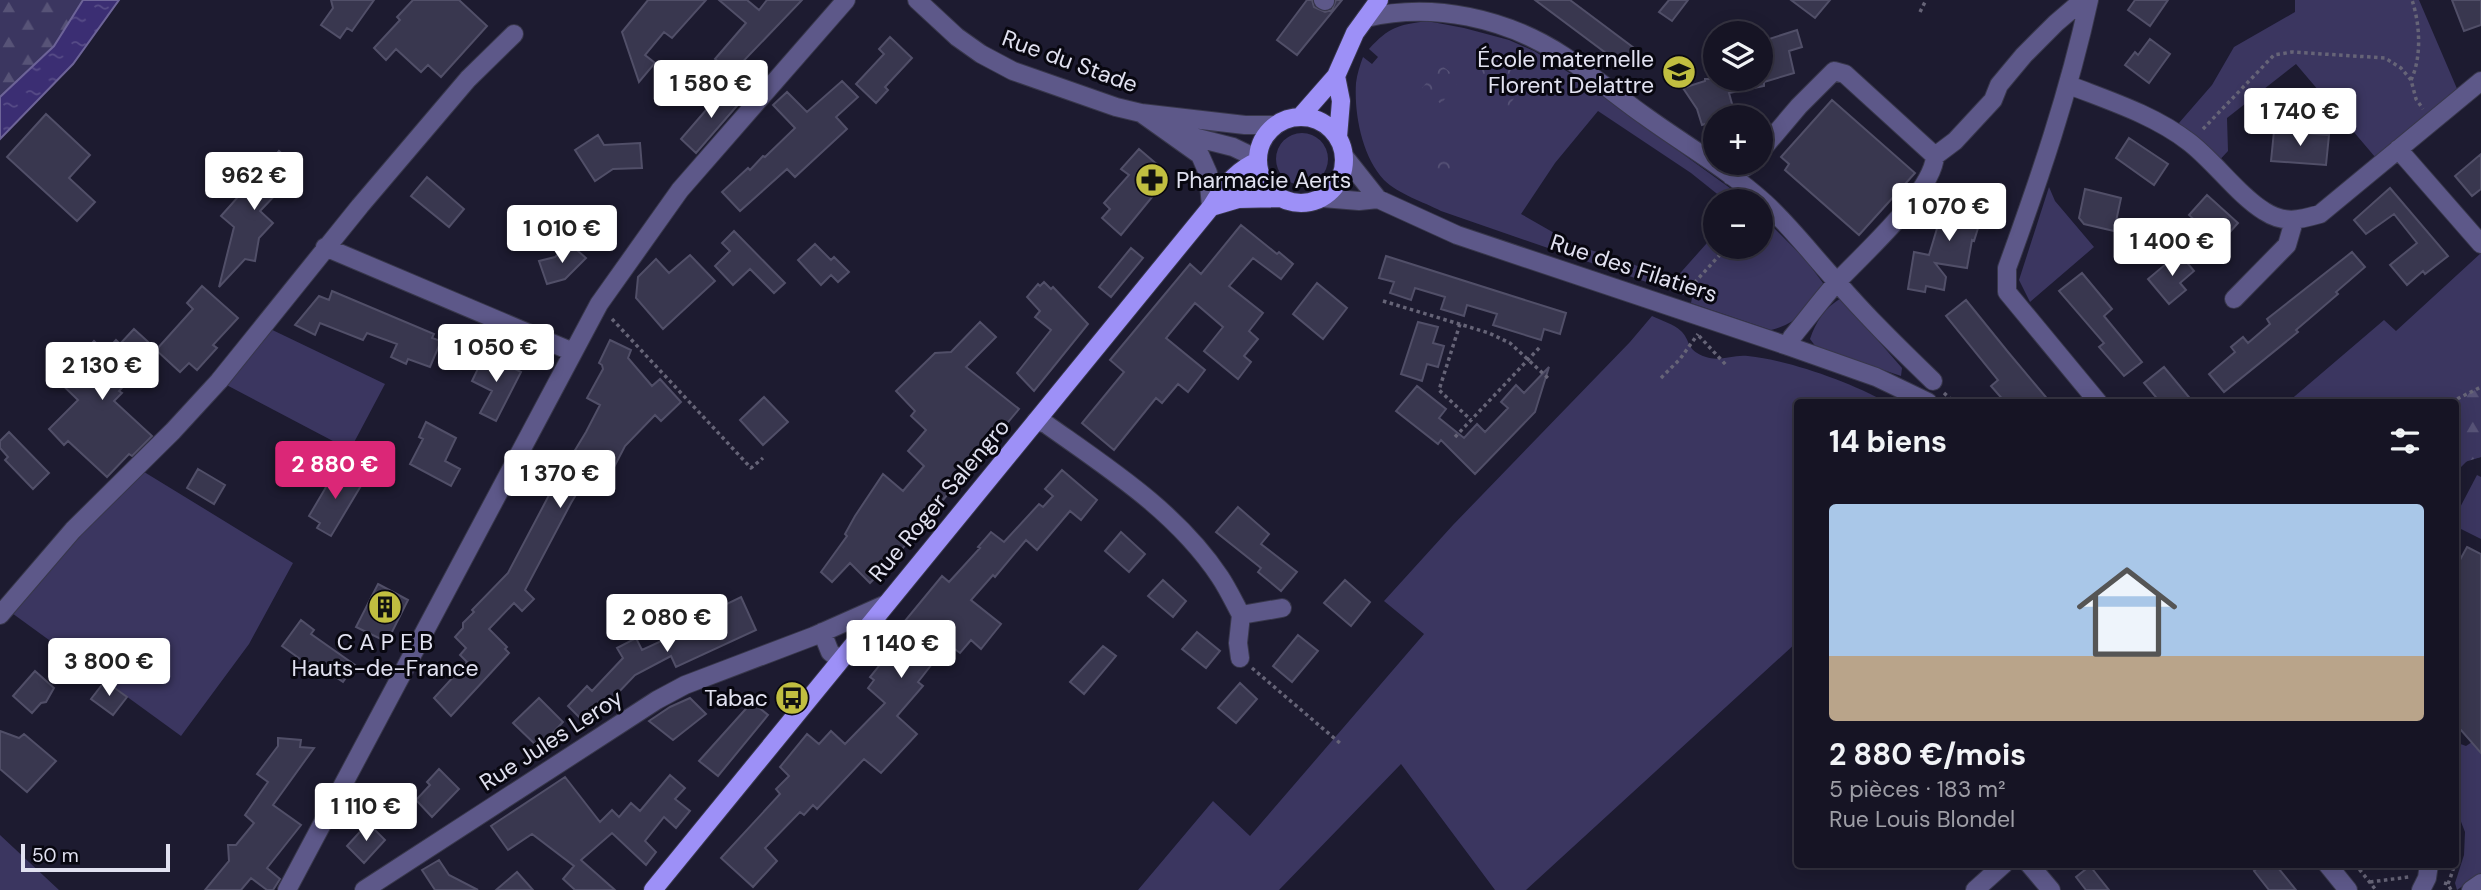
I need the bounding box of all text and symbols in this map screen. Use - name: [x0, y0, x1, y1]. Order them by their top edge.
- map controls: [1703, 21, 1773, 259]
- button: layers: [1703, 21, 1773, 91]
- street label: Rue du Stade: [998, 23, 1142, 99]
- place label: École maternelle Florent Delattre: [1477, 44, 1654, 100]
- school or university icon: École maternelle Florent Delattre: [1660, 53, 1698, 91]
- pin: 1 580 €: [646, 60, 776, 120]
- text: 1 580 €: [670, 68, 752, 98]
- pin: 1 740 €: [2235, 88, 2365, 148]
- text: 1 740 €: [2260, 96, 2340, 126]
- button: +: [1703, 105, 1773, 175]
- pin: 962 €: [205, 152, 303, 212]
- text: 962 €: [221, 160, 287, 190]
- pharmacy icon: Pharmacie Aerts: [1133, 161, 1171, 199]
- place label: Pharmacie Aerts: [1176, 165, 1351, 195]
- pin: 1 070 €: [1884, 184, 2014, 243]
- button: −: [1703, 189, 1773, 259]
- text: 1 070 €: [1908, 191, 1990, 221]
- pin: 1 010 €: [497, 205, 627, 265]
- text: 1 010 €: [523, 213, 601, 243]
- pin: 1 400 €: [2107, 218, 2237, 278]
- text: 1 400 €: [2130, 226, 2214, 256]
- street label: Rue des Filatiers: [1547, 227, 1721, 309]
- pin: 1 050 €: [431, 324, 561, 384]
- text: 1 050 €: [454, 332, 538, 362]
- pin: 2 130 €: [37, 342, 167, 402]
- text: 2 130 €: [62, 350, 142, 380]
- street label: Rue Roger Salengro: [862, 412, 1016, 588]
- text: 14 biens: [1829, 422, 1947, 461]
- icon: filters: [2386, 422, 2424, 460]
- pin: 2 880 €: [270, 442, 400, 501]
- text: 2 880 €: [291, 449, 379, 479]
- pin: 1 370 €: [495, 450, 625, 510]
- text: 1 370 €: [520, 458, 600, 488]
- icon: home: [2064, 549, 2190, 675]
- building icon: C A P E B Hauts-de-France: [366, 588, 404, 626]
- pin: 2 080 €: [602, 594, 732, 654]
- text: 2 080 €: [622, 602, 712, 632]
- pin: 1 140 €: [836, 620, 966, 680]
- place label: C A P E B Hauts-de-France: [291, 627, 479, 683]
- text: 1 140 €: [863, 628, 939, 658]
- pin: 3 800 €: [44, 638, 174, 698]
- text: 3 800 €: [64, 646, 154, 676]
- bus stop icon: Tabac: [773, 679, 811, 717]
- street label: Rue Jules Leroy: [474, 682, 628, 797]
- place label: Tabac: [704, 683, 768, 713]
- text: 2 880 €/mois: [1829, 735, 2026, 774]
- text: 5 pièces · 183 m²: [1829, 774, 2006, 804]
- pin: 1 110 €: [301, 784, 431, 843]
- text: 1 110 €: [331, 791, 401, 821]
- text: Rue Louis Blondel: [1829, 804, 2015, 834]
- scale bar: [21, 841, 170, 873]
- text: 50 m: [32, 843, 79, 868]

